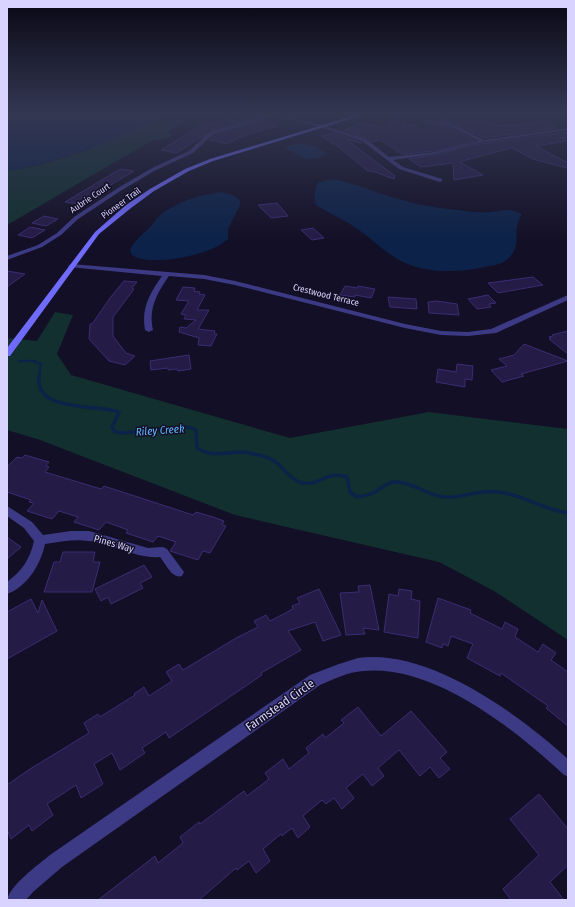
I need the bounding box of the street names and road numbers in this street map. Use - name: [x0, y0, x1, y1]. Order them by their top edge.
- street label: Aubrie Court: [68, 181, 112, 215]
- street label: Pioneer Trail: [99, 185, 143, 221]
- street label: Crestwood Terrace: [292, 282, 360, 308]
- street label: Pines Way: [92, 533, 136, 556]
- street label: Farmstead Circle: [243, 676, 317, 734]

